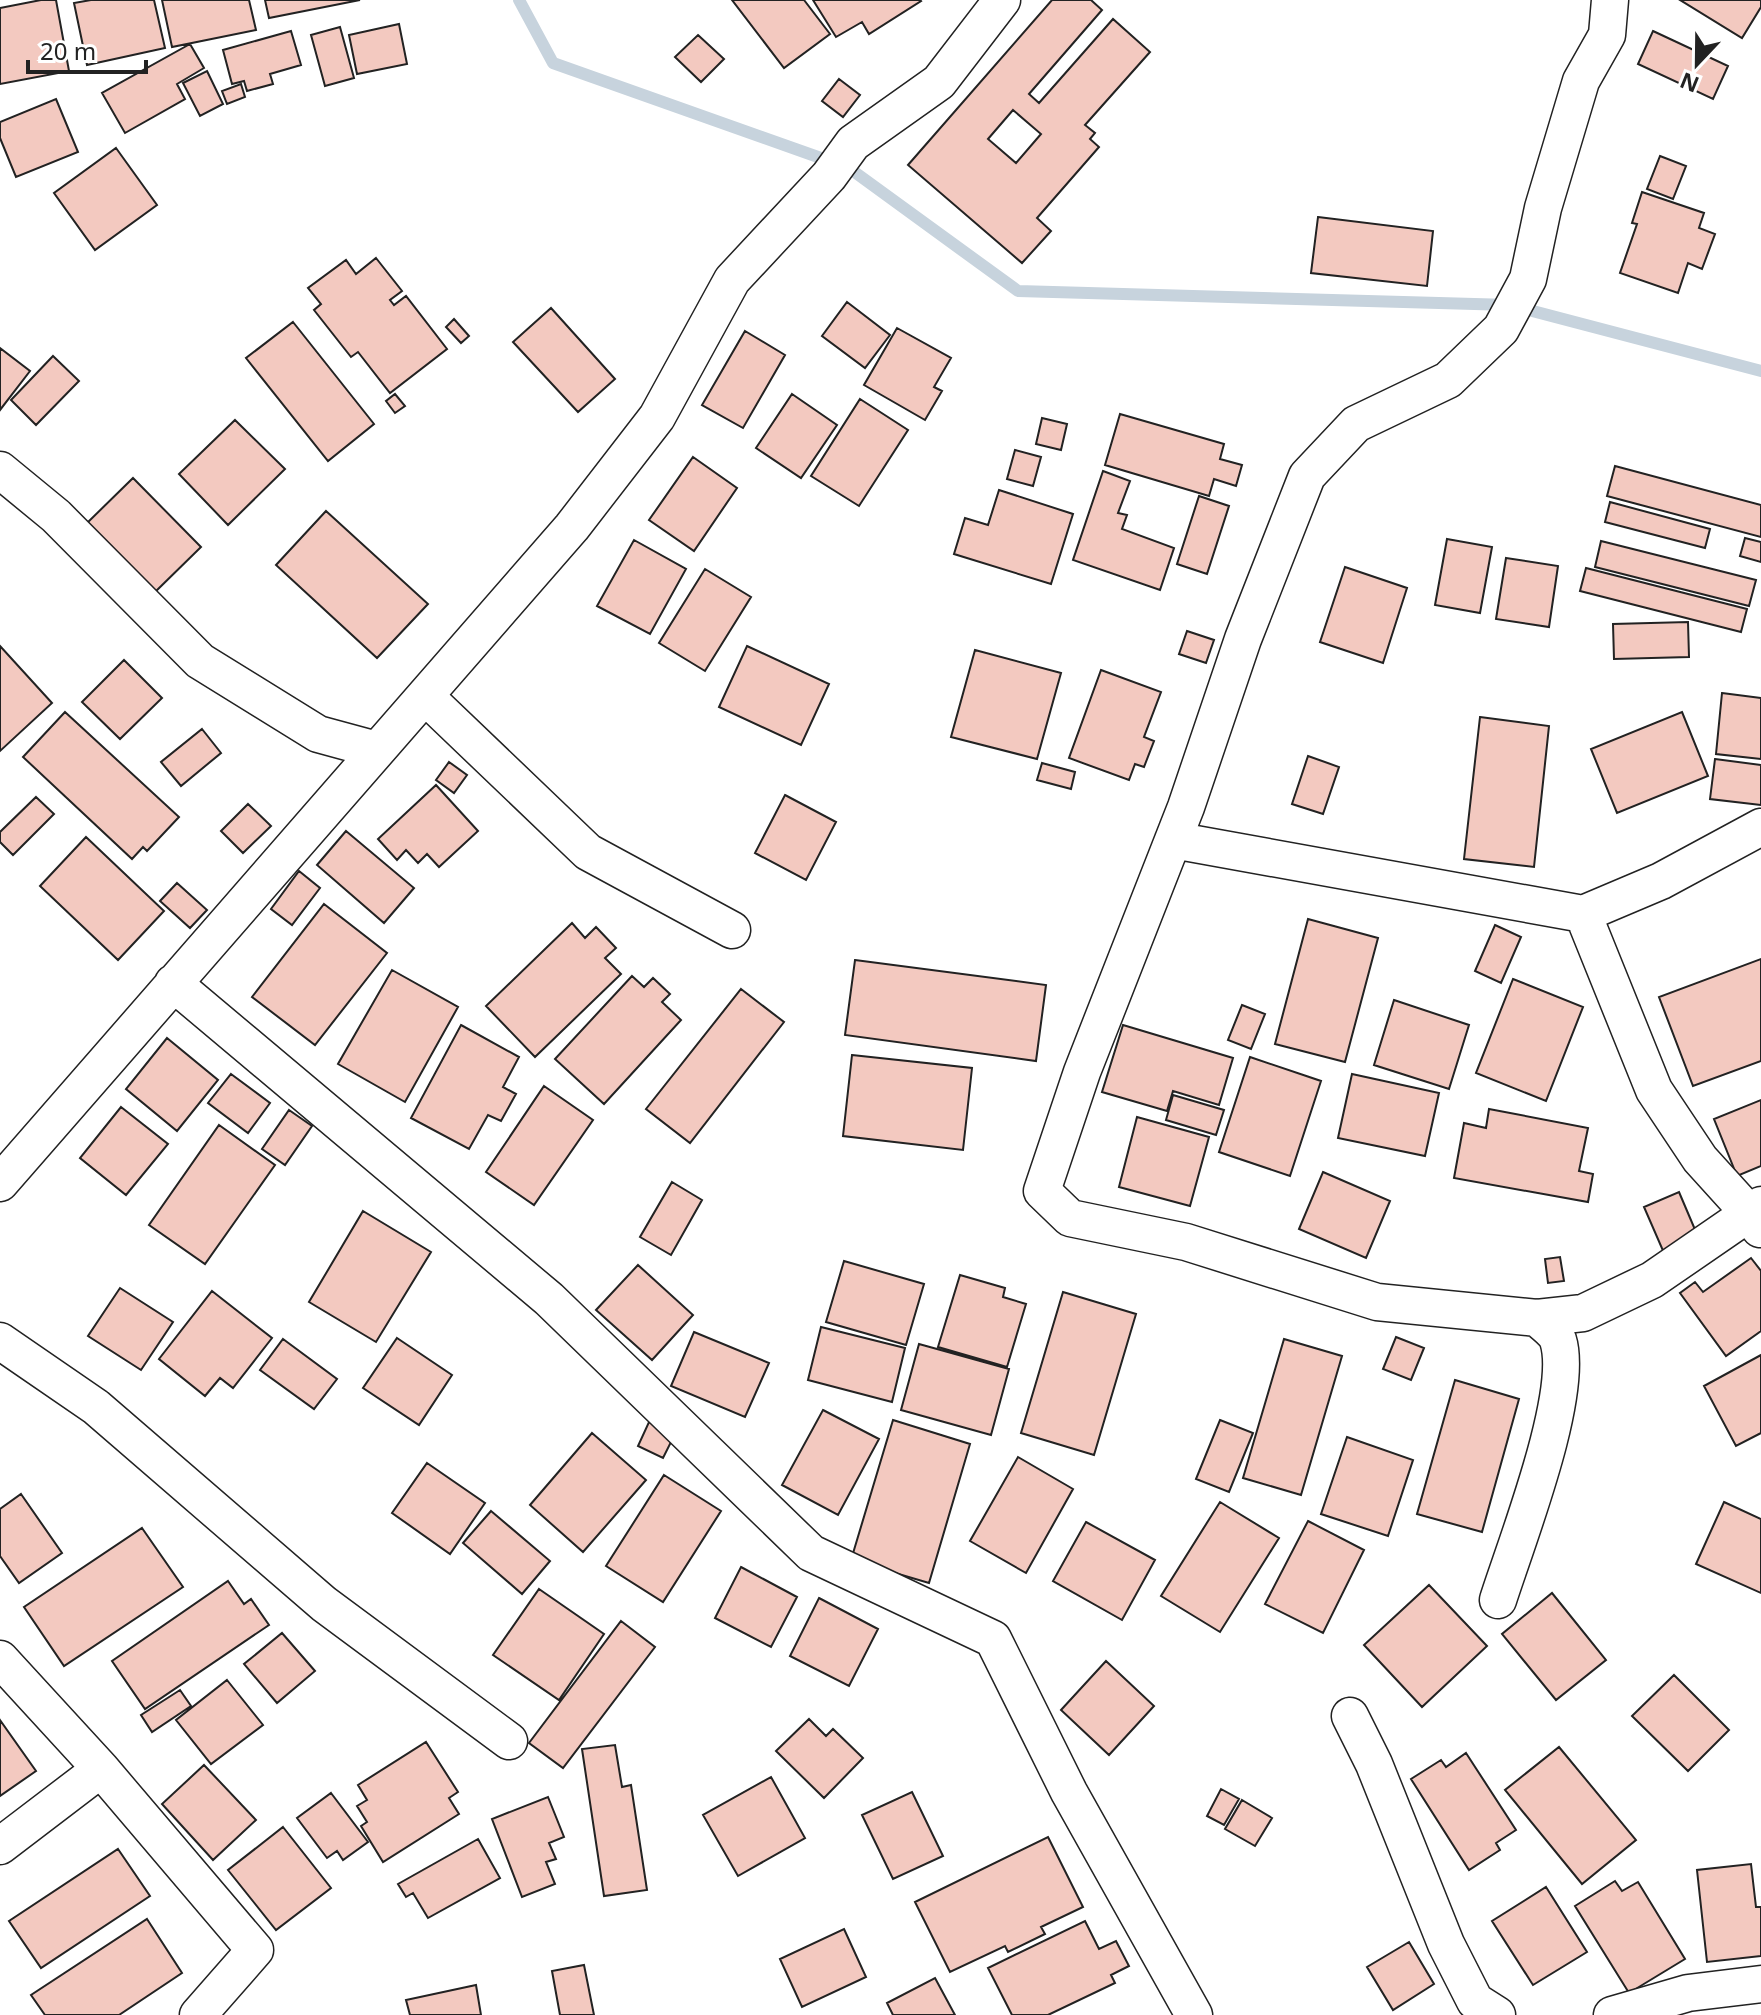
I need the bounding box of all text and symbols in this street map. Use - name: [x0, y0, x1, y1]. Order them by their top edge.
- scale bar: [28, 24, 146, 74]
- north arrow: [1657, 24, 1737, 104]
- text: 20 m: [40, 34, 96, 67]
- text: N: [1675, 66, 1703, 101]

